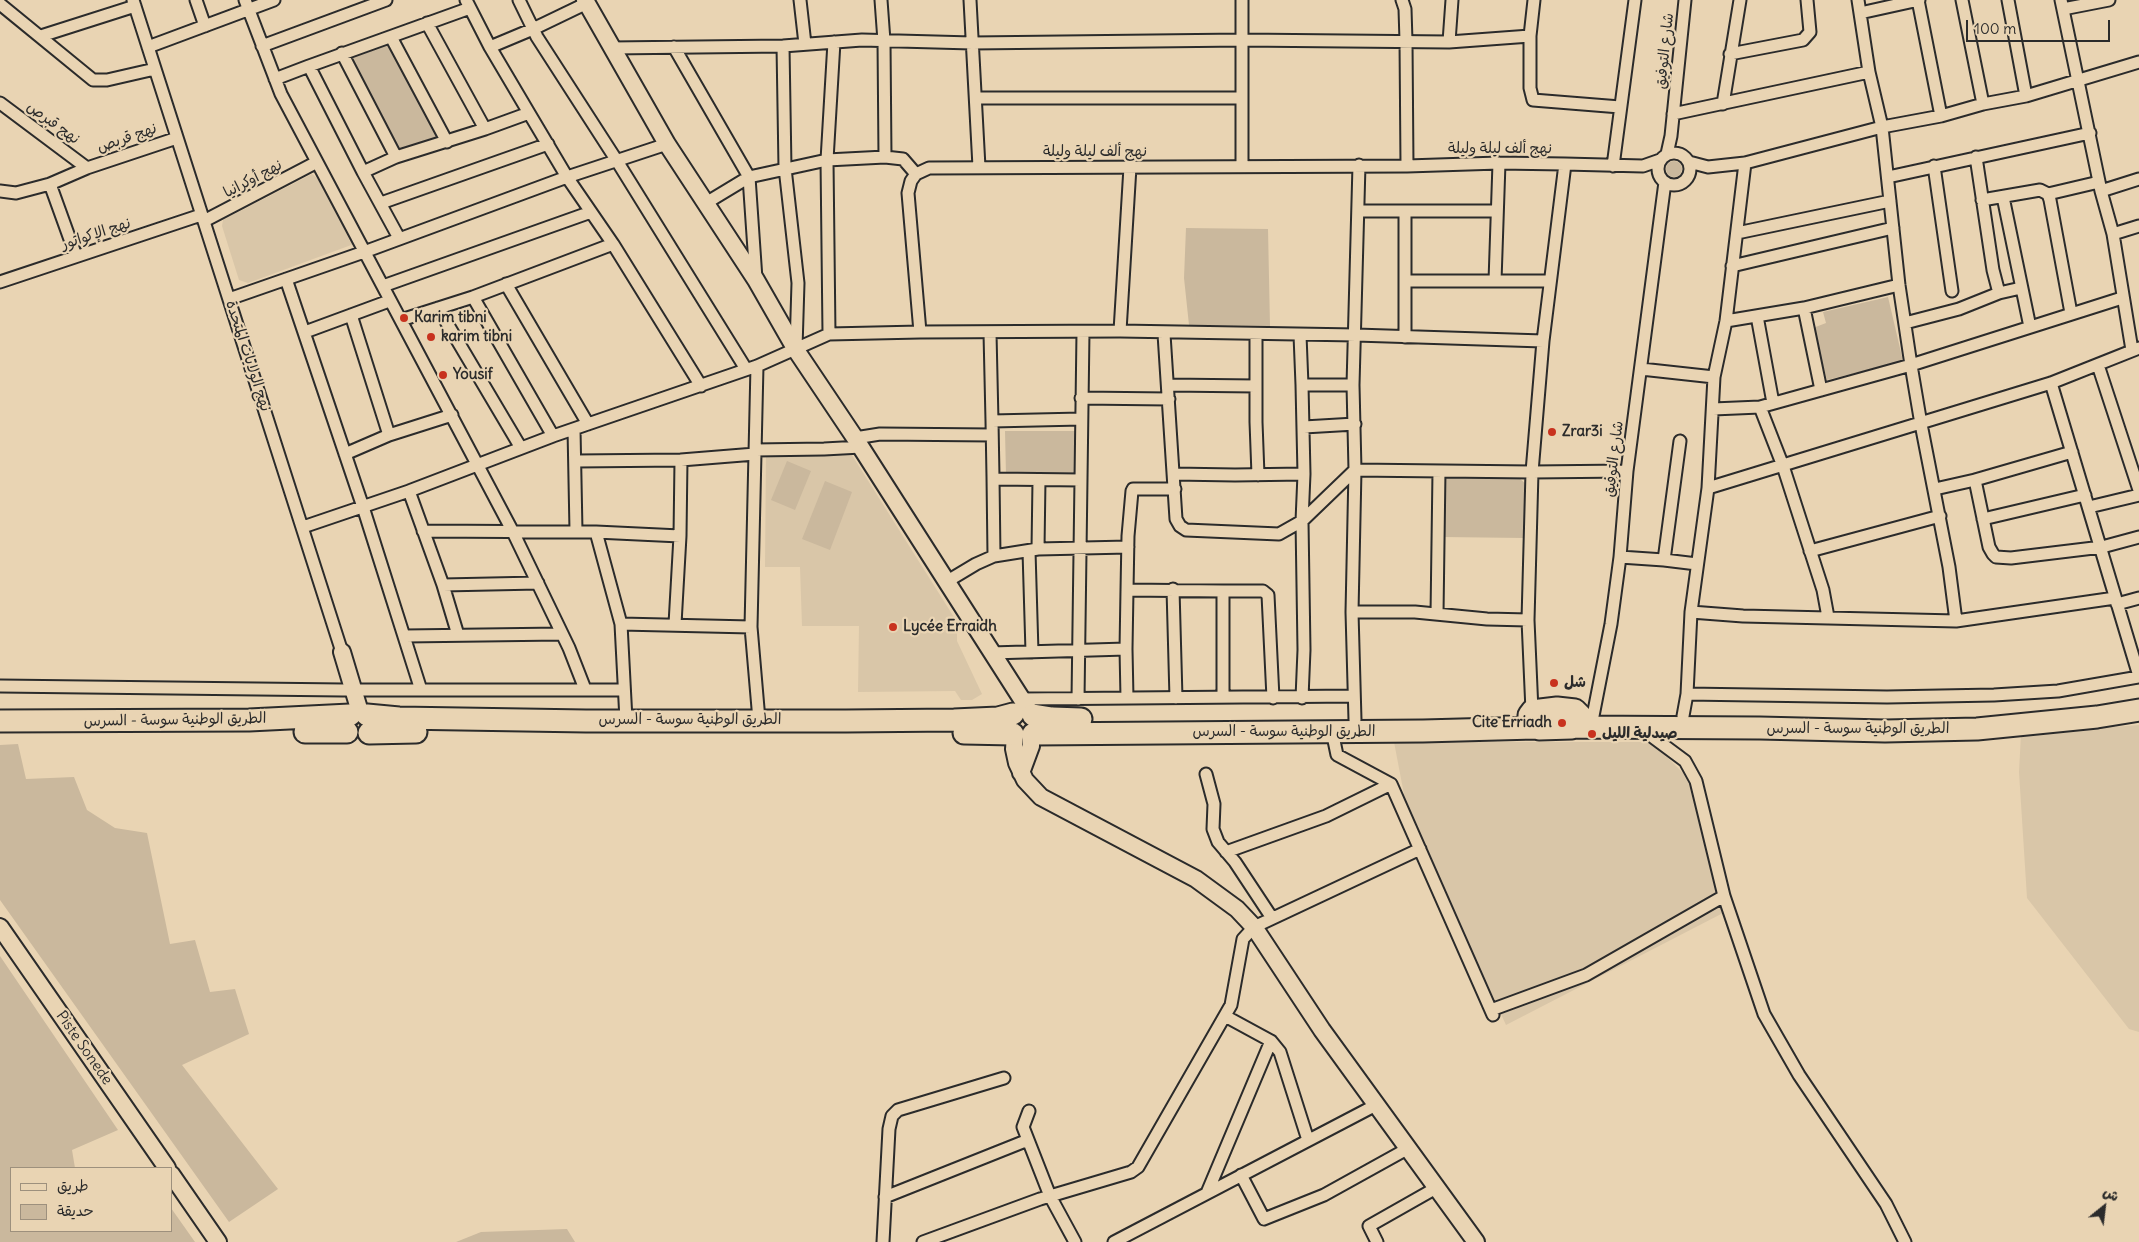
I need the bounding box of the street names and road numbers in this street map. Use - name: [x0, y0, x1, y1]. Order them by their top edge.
- street label: شارع التوفيق: [1652, 12, 1678, 90]
- street label: نهج قبرص: [23, 98, 83, 148]
- street label: نهج قربص: [95, 119, 159, 157]
- street label: نهج ألف ليلة وليلة: [1448, 140, 1552, 158]
- street label: نهج ألف ليلة وليلة: [1043, 143, 1147, 161]
- street label: نهج أوكرانيا: [221, 156, 285, 202]
- street label: نهج الإكواتور: [59, 214, 133, 254]
- street label: نهج الولايات المتحدة: [222, 298, 274, 414]
- street label: شارع التوفيق: [1600, 420, 1628, 498]
- street label: الطريق الوطنية سوسة - السرس: [83, 709, 267, 731]
- street label: الطريق الوطنية سوسة - السرس: [599, 711, 781, 729]
- street label: الطريق الوطنية سوسة - السرس: [1767, 720, 1949, 738]
- street label: الطريق الوطنية سوسة - السرس: [1193, 723, 1375, 741]
- street label: Piste Sonede: [52, 1008, 116, 1088]

